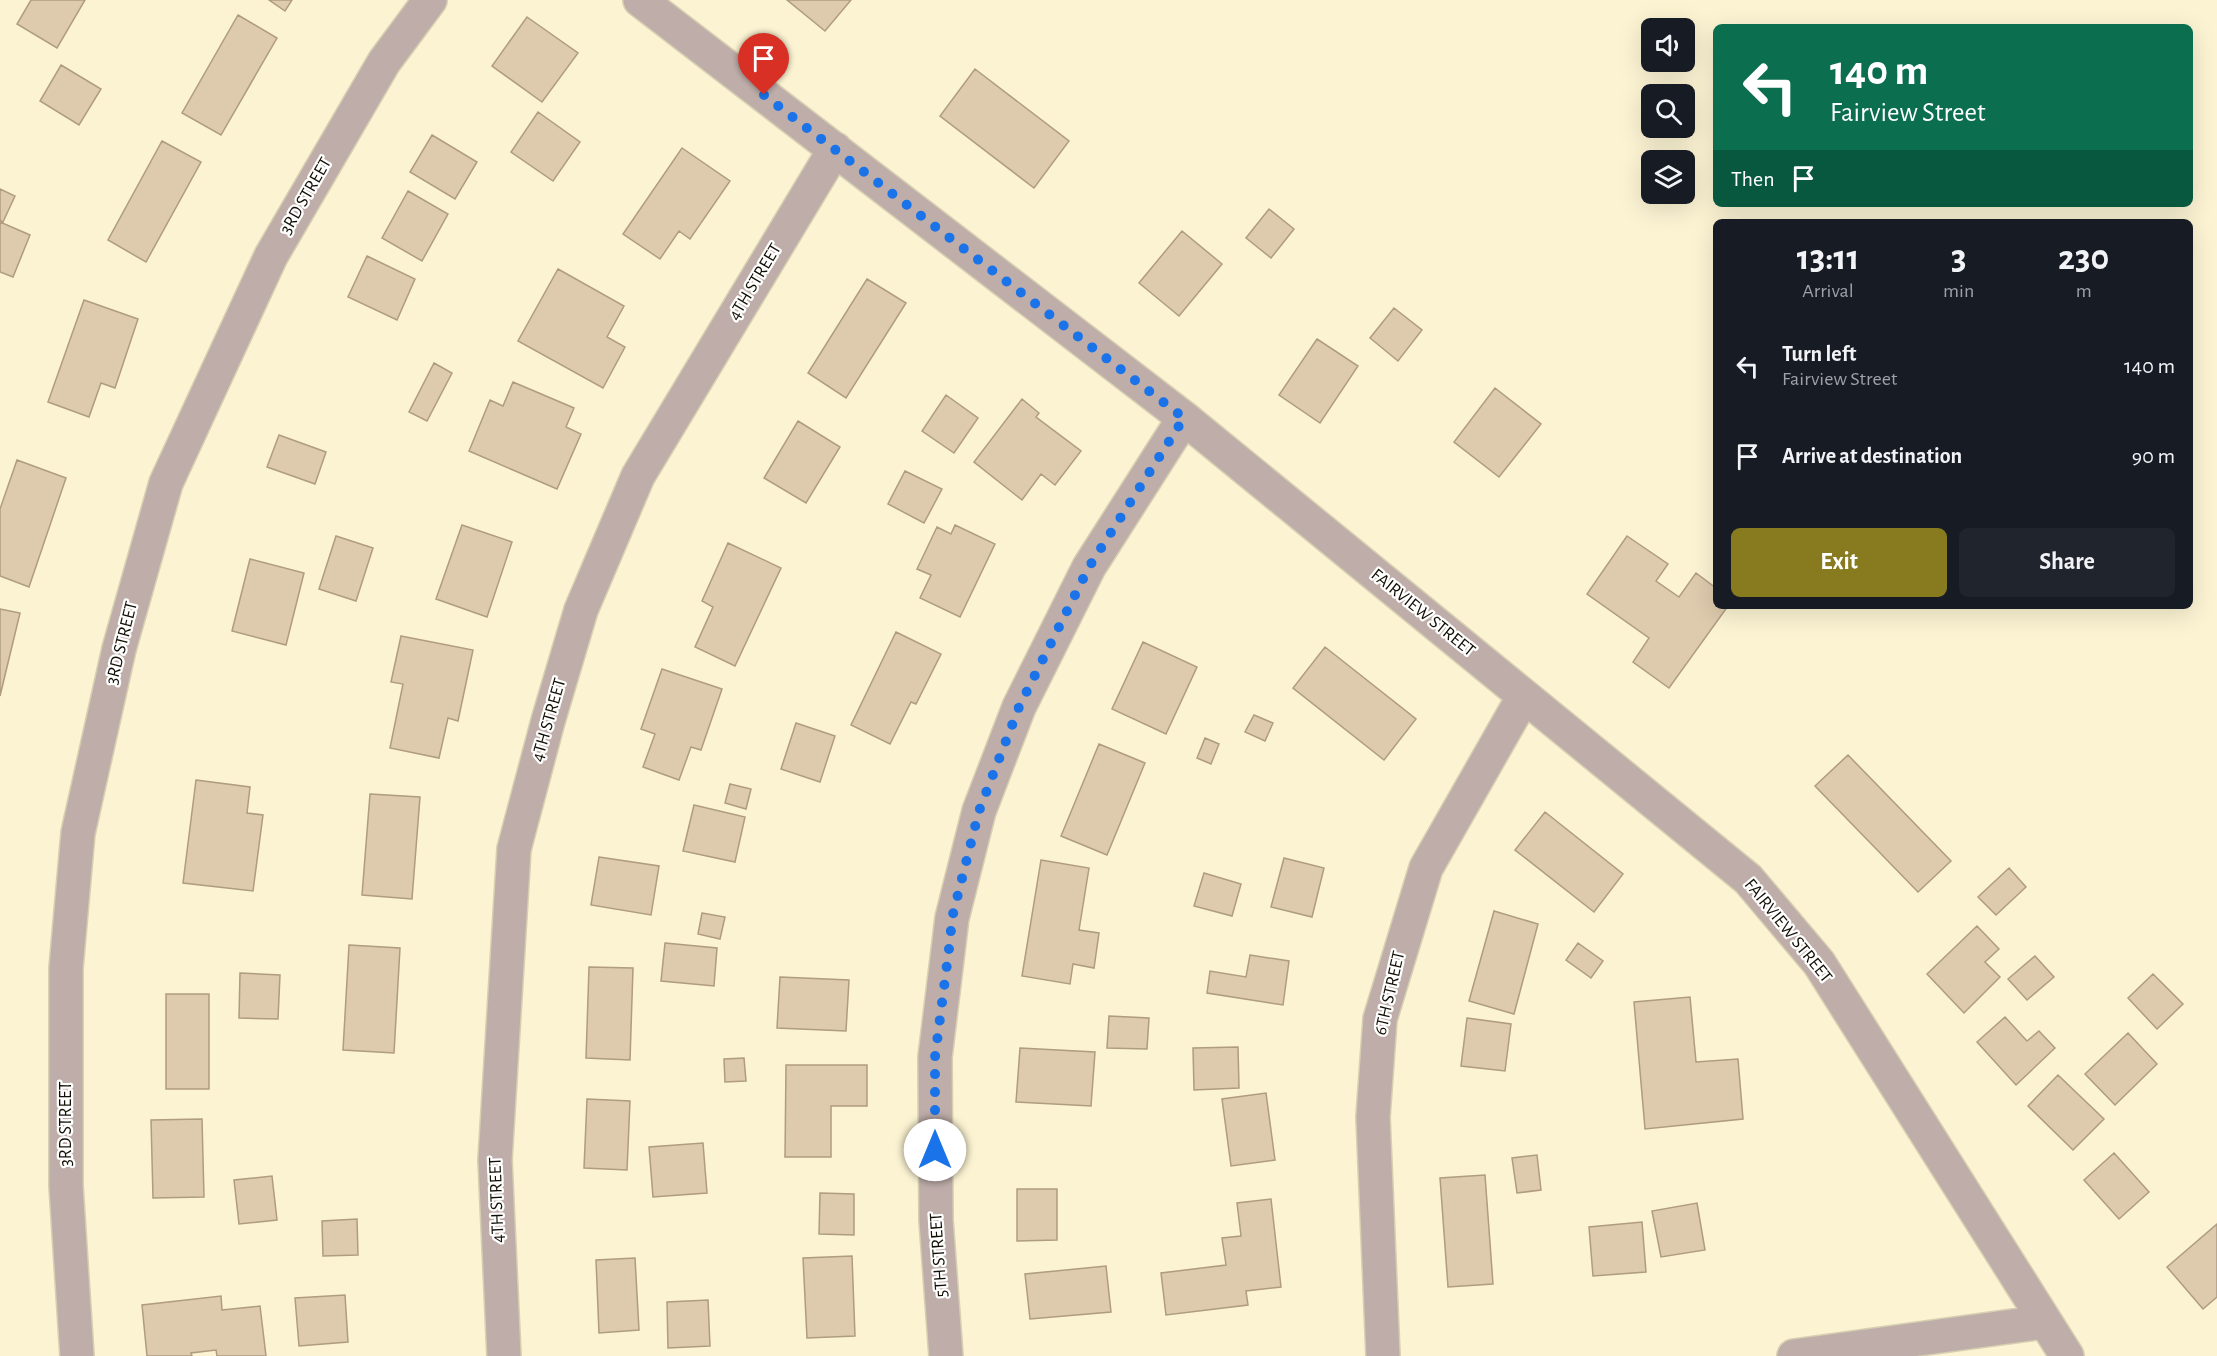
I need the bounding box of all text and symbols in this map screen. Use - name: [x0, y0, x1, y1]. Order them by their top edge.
- map controls: [1641, 18, 1695, 204]
- button: sound: [1641, 18, 1695, 72]
- pin: [738, 33, 789, 95]
- icon: arrive: [747, 42, 780, 75]
- icon: left: [1731, 48, 1809, 126]
- text: 140 m: [1830, 50, 1928, 92]
- button: search: [1641, 84, 1695, 138]
- text: Fairview Street: [1830, 99, 1986, 126]
- button: layers: [1641, 150, 1695, 204]
- street label: 3RD STREET: [277, 154, 335, 237]
- icon: arrive: [1787, 162, 1820, 195]
- text: Then: [1731, 168, 1775, 190]
- street label: 4TH STREET: [725, 240, 785, 323]
- text: 13:11: [1797, 240, 1859, 276]
- text: 3: [1951, 240, 1966, 276]
- text: 230: [2058, 240, 2109, 276]
- text: Arrival: [1802, 281, 1854, 301]
- text: min: [1943, 281, 1974, 301]
- text: m: [2076, 281, 2092, 301]
- text: Turn left: [1782, 343, 1856, 365]
- icon: left: [1731, 350, 1764, 383]
- text: 140 m: [2124, 355, 2175, 377]
- text: Fairview Street: [1782, 369, 1897, 389]
- icon: arrive: [1731, 440, 1764, 473]
- text: Arrive at destination: [1782, 445, 1962, 467]
- text: 90 m: [2132, 445, 2175, 467]
- button: Exit: [1731, 528, 1947, 597]
- button: Share: [1959, 528, 2175, 597]
- street label: FAIRVIEW STREET: [1368, 566, 1479, 660]
- street label: 3RD STREET: [103, 599, 141, 687]
- street label: 4TH STREET: [529, 676, 570, 764]
- street label: FAIRVIEW STREET: [1741, 876, 1835, 987]
- street label: 6TH STREET: [1372, 949, 1408, 1037]
- street label: 3RD STREET: [57, 1081, 75, 1167]
- position arrow: [903, 1118, 967, 1182]
- street label: 4TH STREET: [486, 1157, 507, 1243]
- street label: 5TH STREET: [927, 1212, 951, 1298]

